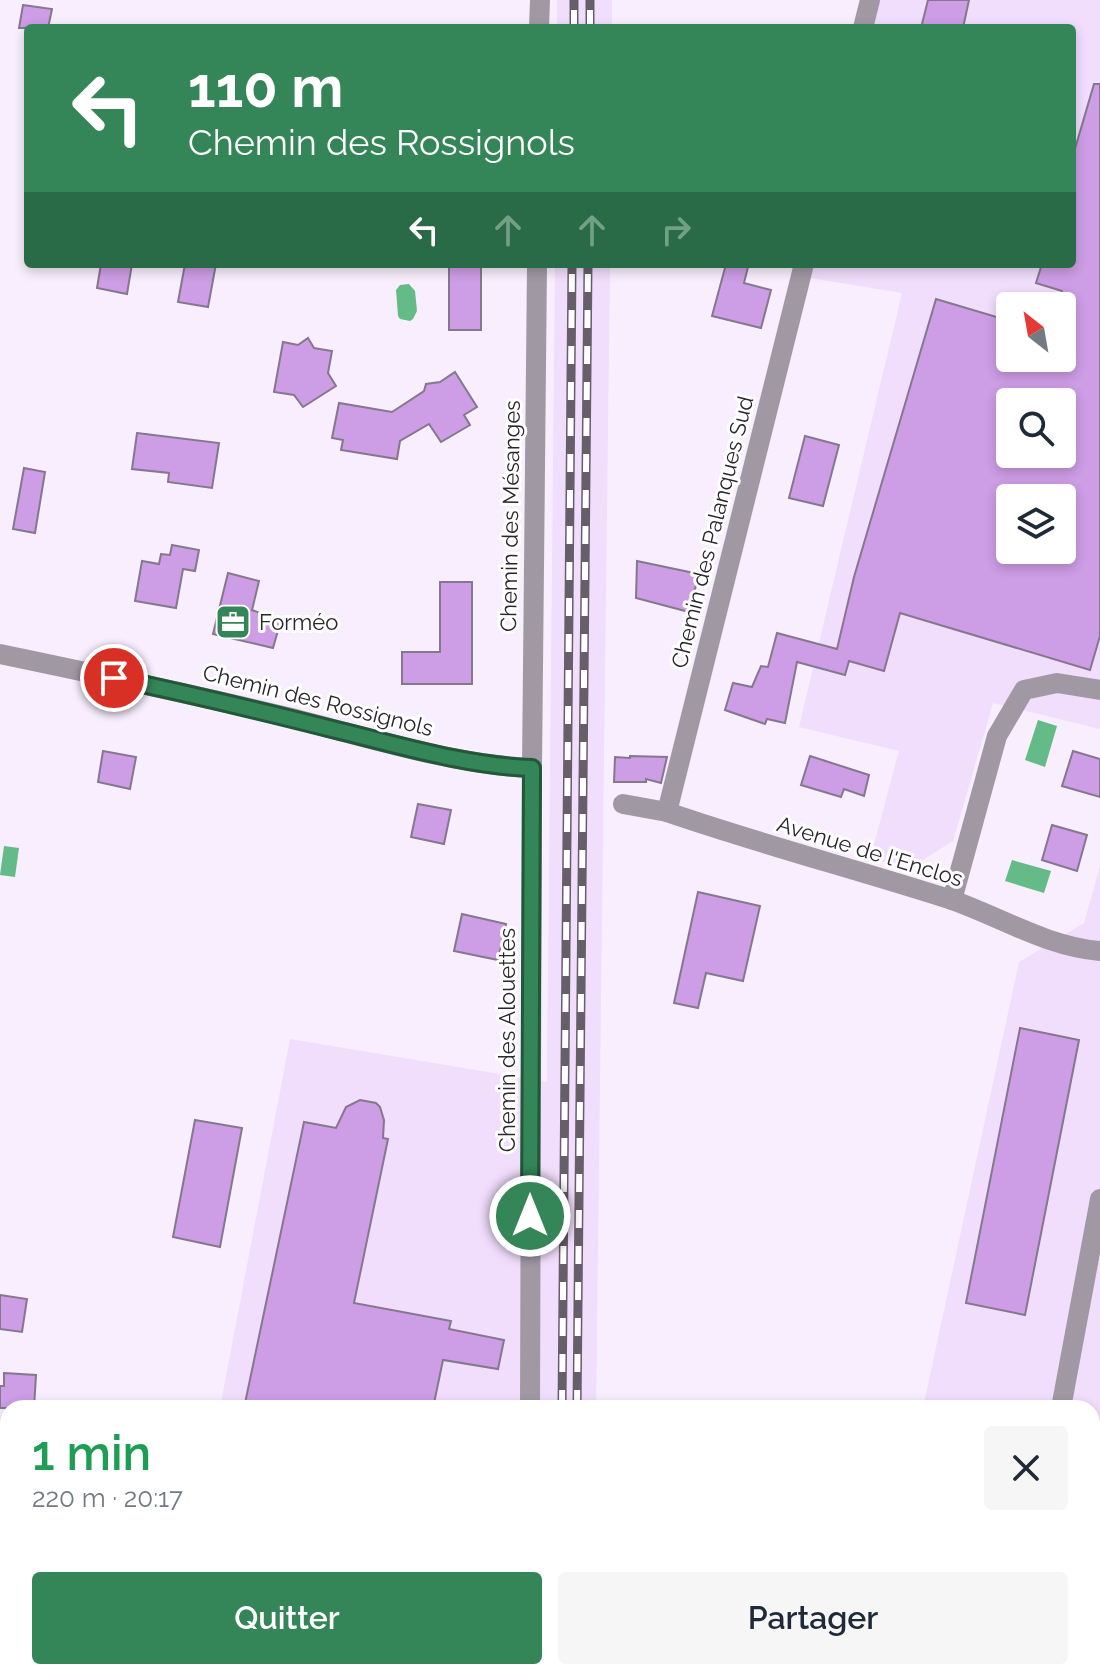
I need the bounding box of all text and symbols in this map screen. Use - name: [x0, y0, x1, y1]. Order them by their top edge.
- text: 110 m: [188, 54, 343, 120]
- icon: left: [56, 56, 160, 160]
- text: Chemin des Rossignols: [188, 121, 575, 163]
- icon: left: [402, 208, 446, 252]
- icon: ahead: [486, 208, 530, 252]
- icon: ahead: [570, 208, 614, 252]
- icon: right: [654, 208, 698, 252]
- north arrow: [996, 292, 1076, 372]
- map controls: [996, 292, 1076, 564]
- button: search: [996, 388, 1076, 468]
- street label: Chemin des Palanques Sud: [666, 393, 758, 671]
- street label: Chemin des Mésanges: [495, 400, 525, 632]
- button: layers: [996, 484, 1076, 564]
- office icon: Forméo: [214, 603, 252, 641]
- place label: Forméo: [259, 609, 338, 635]
- pin: [80, 644, 148, 712]
- icon: arrive: [92, 656, 136, 700]
- street label: Chemin des Rossignols: [200, 659, 436, 741]
- street label: Avenue de l'Enclos: [774, 810, 966, 892]
- street label: Chemin des Alouettes: [494, 928, 520, 1152]
- position arrow: [488, 1174, 572, 1258]
- text: 1 min: [32, 1425, 151, 1481]
- button: close: [984, 1426, 1068, 1510]
- text: 220 m · 20:17: [32, 1483, 183, 1513]
- button: Quitter: [32, 1572, 542, 1664]
- button: Partager: [558, 1572, 1068, 1664]

